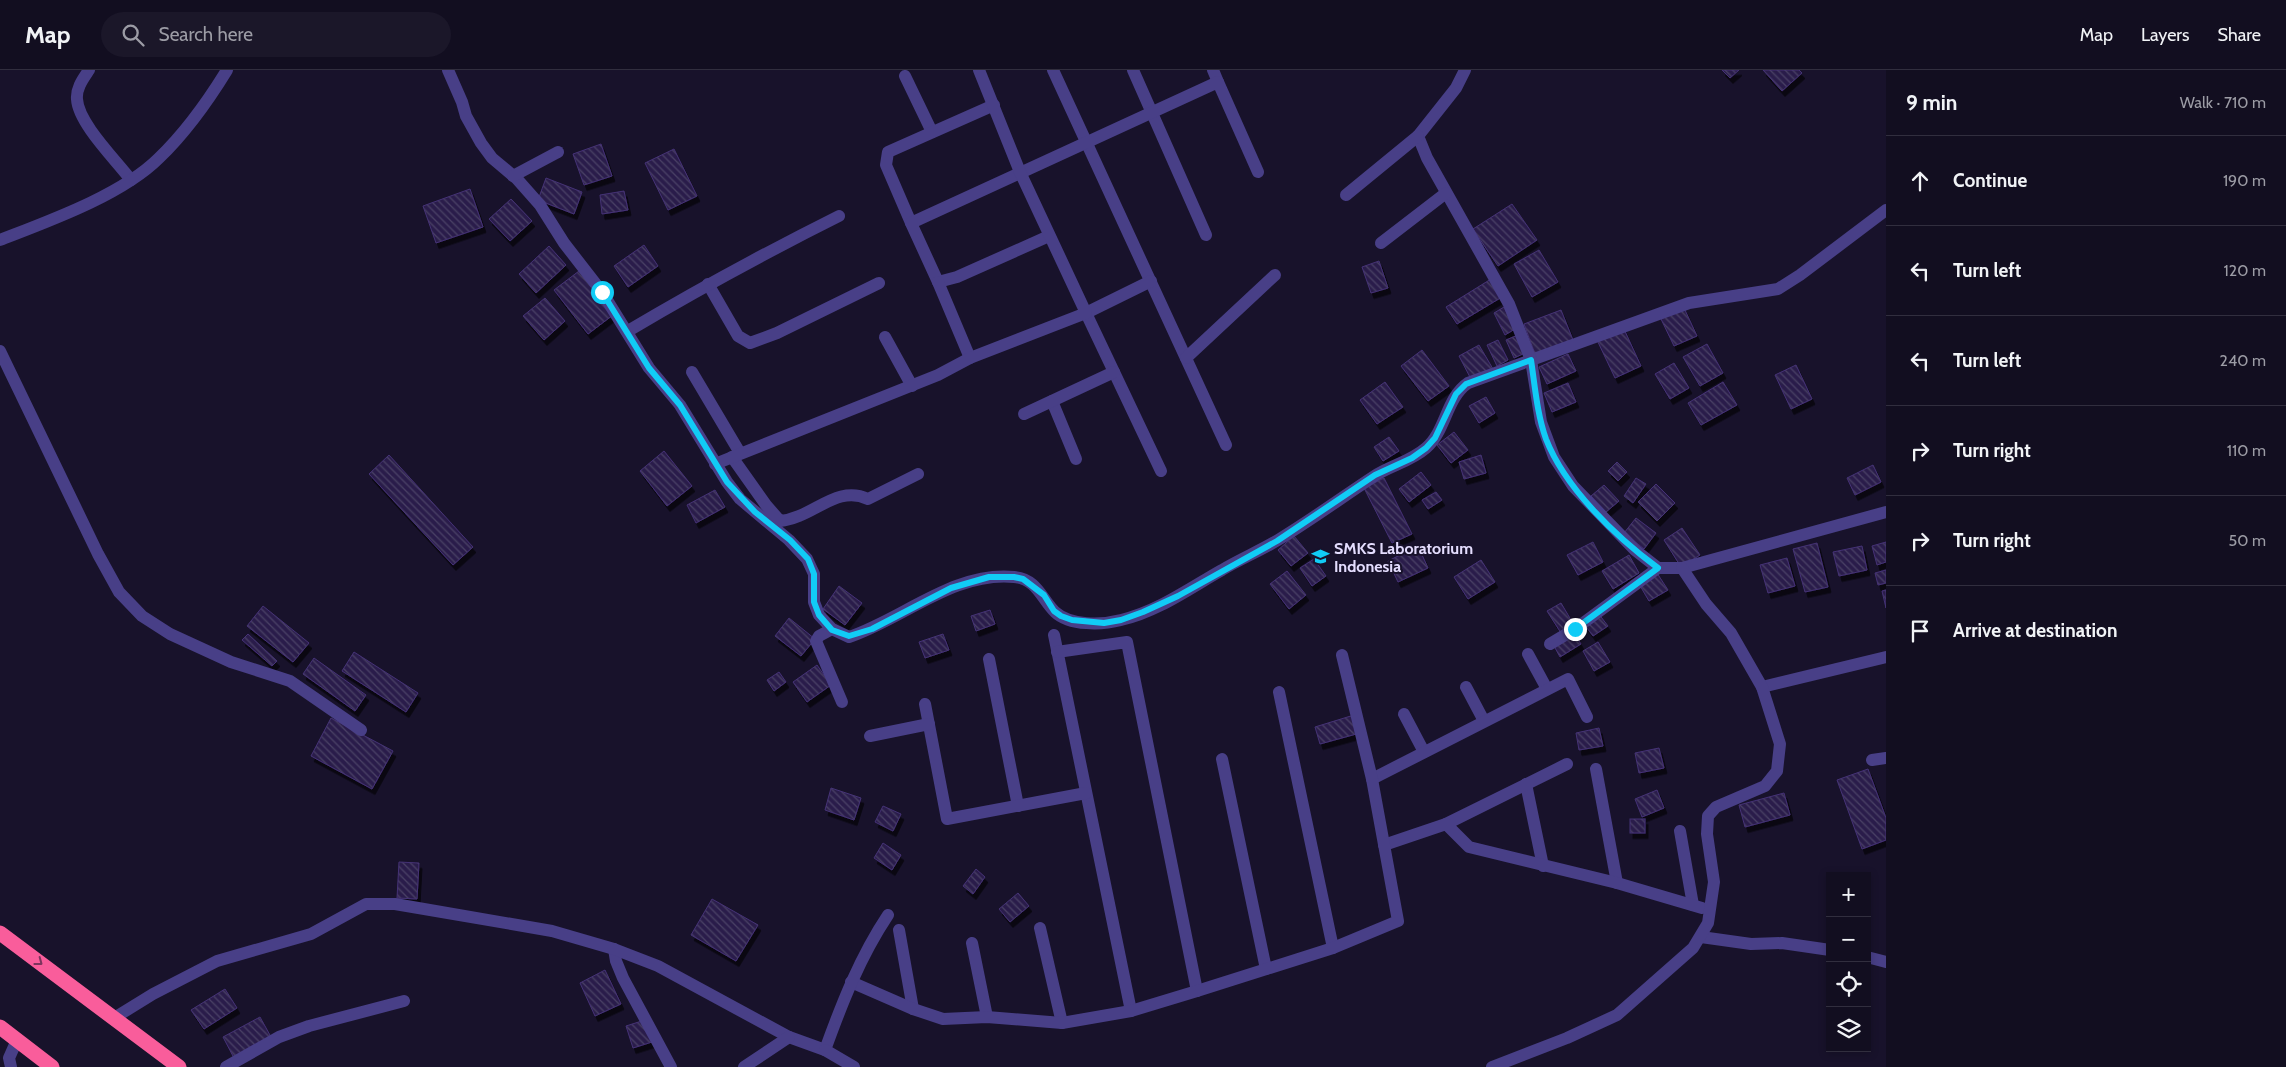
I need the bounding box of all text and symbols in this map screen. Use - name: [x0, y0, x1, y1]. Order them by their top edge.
- search box: [101, 12, 451, 57]
- text: Map: [25, 20, 71, 49]
- icon: search: [119, 21, 147, 49]
- text: Search here: [159, 23, 253, 46]
- text: Map: [2080, 24, 2113, 46]
- text: Layers: [2141, 24, 2190, 46]
- text: Share: [2218, 24, 2261, 46]
- text: 9 min: [1906, 90, 1957, 115]
- text: Walk · 710 m: [2180, 93, 2266, 112]
- icon: ahead: [1906, 167, 1934, 195]
- text: Continue: [1953, 169, 2027, 192]
- text: 190 m: [2223, 171, 2266, 190]
- icon: left: [1906, 257, 1934, 285]
- text: Turn left: [1953, 259, 2021, 282]
- text: 120 m: [2224, 261, 2266, 280]
- route start: [591, 281, 614, 304]
- icon: left: [1906, 347, 1934, 375]
- text: Turn left: [1953, 349, 2021, 372]
- text: 240 m: [2220, 351, 2266, 370]
- icon: right: [1906, 437, 1934, 465]
- text: Turn right: [1953, 439, 2031, 462]
- text: 110 m: [2227, 441, 2266, 460]
- icon: right: [1906, 527, 1934, 555]
- text: Turn right: [1953, 529, 2031, 552]
- text: 50 m: [2229, 531, 2266, 550]
- place label: SMKS Laboratorium Indonesia: [1334, 539, 1473, 576]
- school or university icon: SMKS Laboratorium Indonesia: [1310, 547, 1330, 567]
- icon: arrive: [1906, 617, 1934, 645]
- route end: [1564, 618, 1587, 641]
- text: Arrive at destination: [1953, 619, 2117, 642]
- map controls: [1826, 872, 1871, 1052]
- button: +: [1826, 872, 1871, 917]
- button: −: [1826, 917, 1871, 962]
- one-way arrow: [33, 956, 43, 965]
- button: locate: [1826, 962, 1871, 1007]
- button: layers: [1826, 1007, 1871, 1052]

